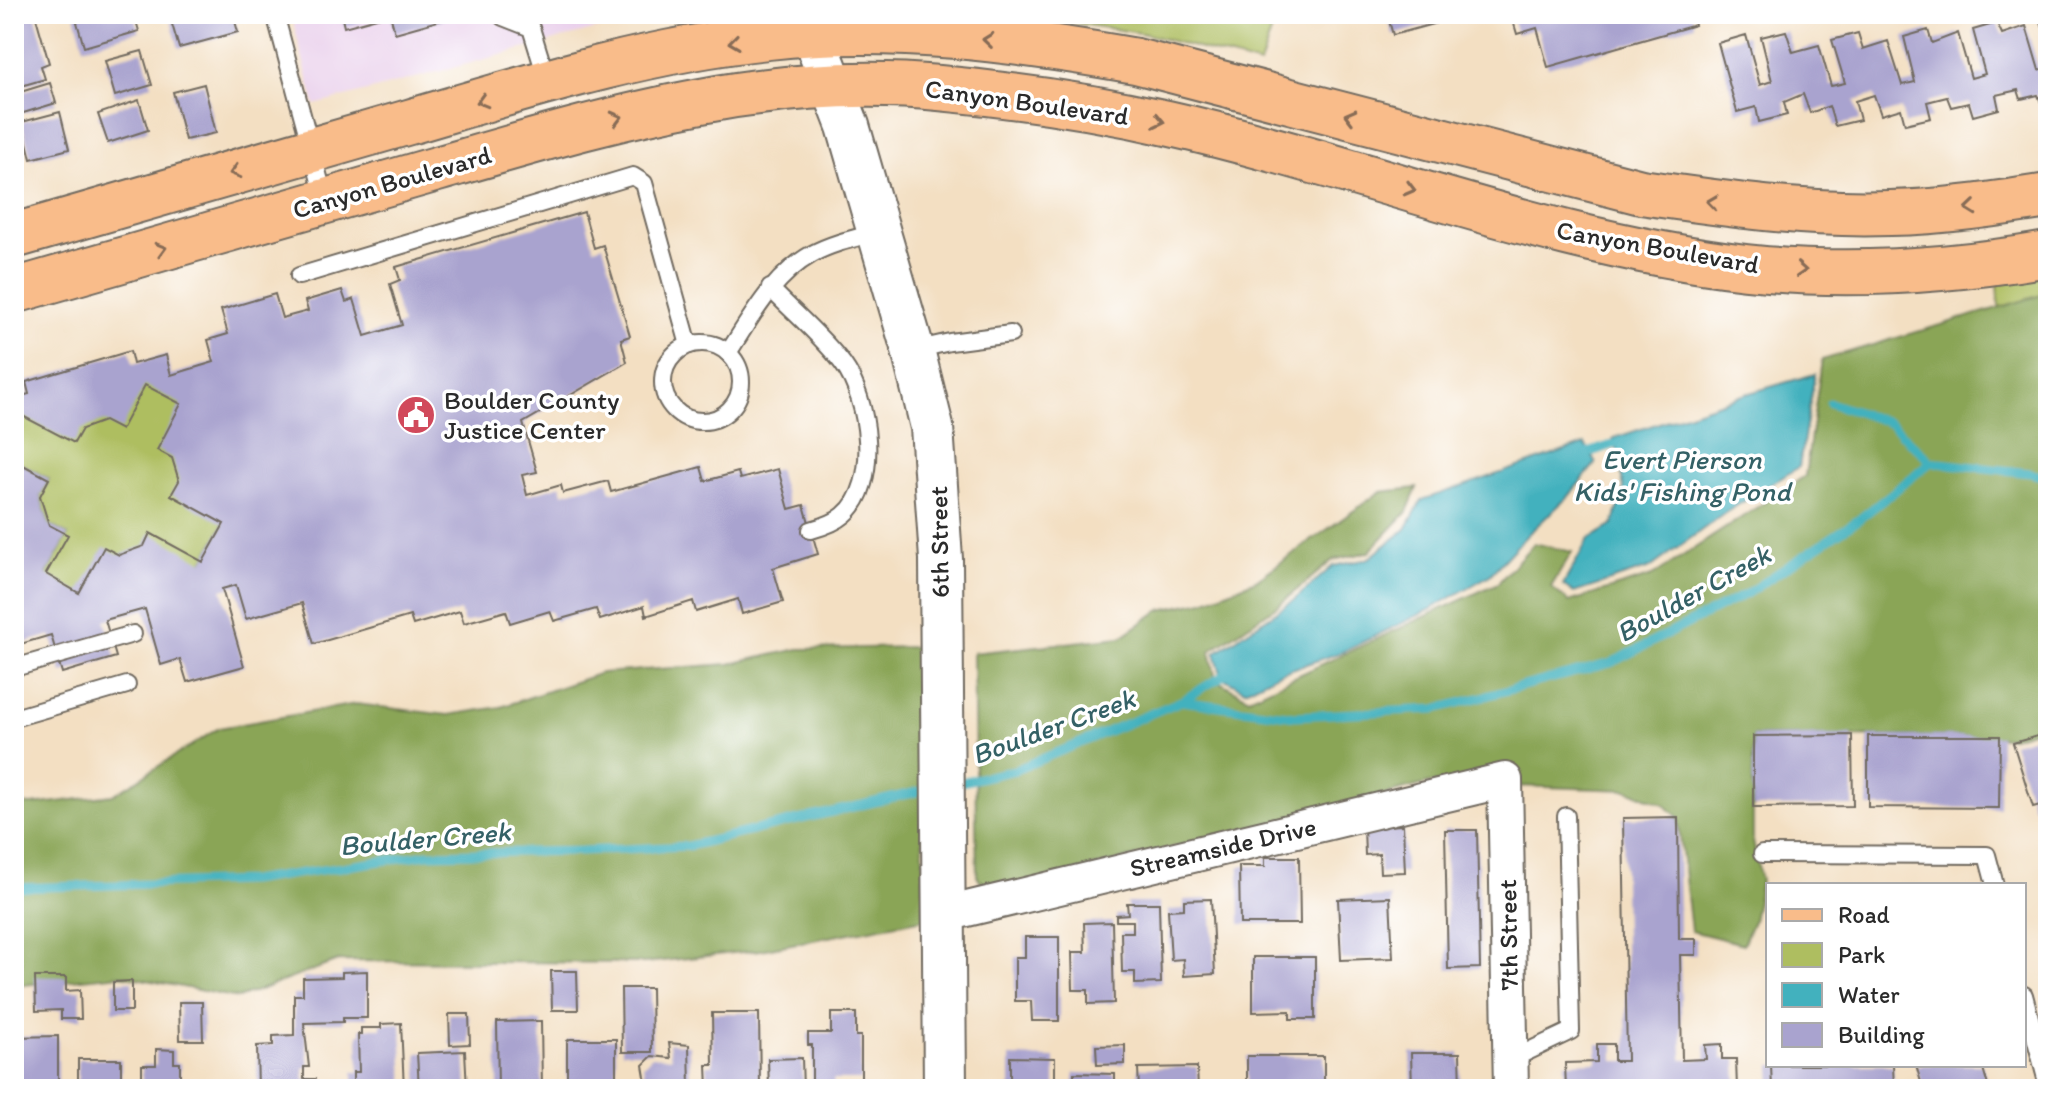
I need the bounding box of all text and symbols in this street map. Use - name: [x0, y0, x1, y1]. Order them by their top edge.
- one-way arrow: [981, 32, 994, 49]
- one-way arrow: [728, 33, 741, 50]
- street label: Canyon Boulevard: [923, 72, 1131, 132]
- one-way arrow: [475, 92, 489, 108]
- one-way arrow: [1343, 109, 1357, 126]
- one-way arrow: [610, 110, 624, 127]
- one-way arrow: [1153, 112, 1166, 129]
- street label: Canyon Boulevard: [289, 138, 496, 226]
- one-way arrow: [228, 163, 242, 179]
- one-way arrow: [1403, 180, 1417, 197]
- one-way arrow: [1705, 194, 1718, 211]
- one-way arrow: [1964, 199, 1977, 216]
- street label: Canyon Boulevard: [1554, 213, 1762, 281]
- one-way arrow: [153, 242, 167, 258]
- one-way arrow: [1795, 261, 1808, 278]
- place label: Boulder County Justice Center: [444, 384, 619, 446]
- public building icon: Boulder County Justice Center: [395, 394, 437, 436]
- water label: Evert Pierson Kids' Fishing Pond: [1574, 442, 1793, 508]
- street label: 6th Street: [922, 486, 956, 598]
- water label: Boulder Creek: [1610, 536, 1778, 649]
- water label: Boulder Creek: [967, 680, 1141, 771]
- street label: Streamside Drive: [1127, 810, 1319, 884]
- water label: Boulder Creek: [338, 813, 514, 862]
- street label: 7th Street: [1491, 879, 1525, 991]
- legend: [1766, 883, 2026, 1067]
- text: Road: [1838, 900, 1890, 929]
- text: Park: [1838, 940, 1885, 969]
- text: Water: [1838, 980, 1900, 1009]
- text: Building: [1838, 1020, 1925, 1049]

